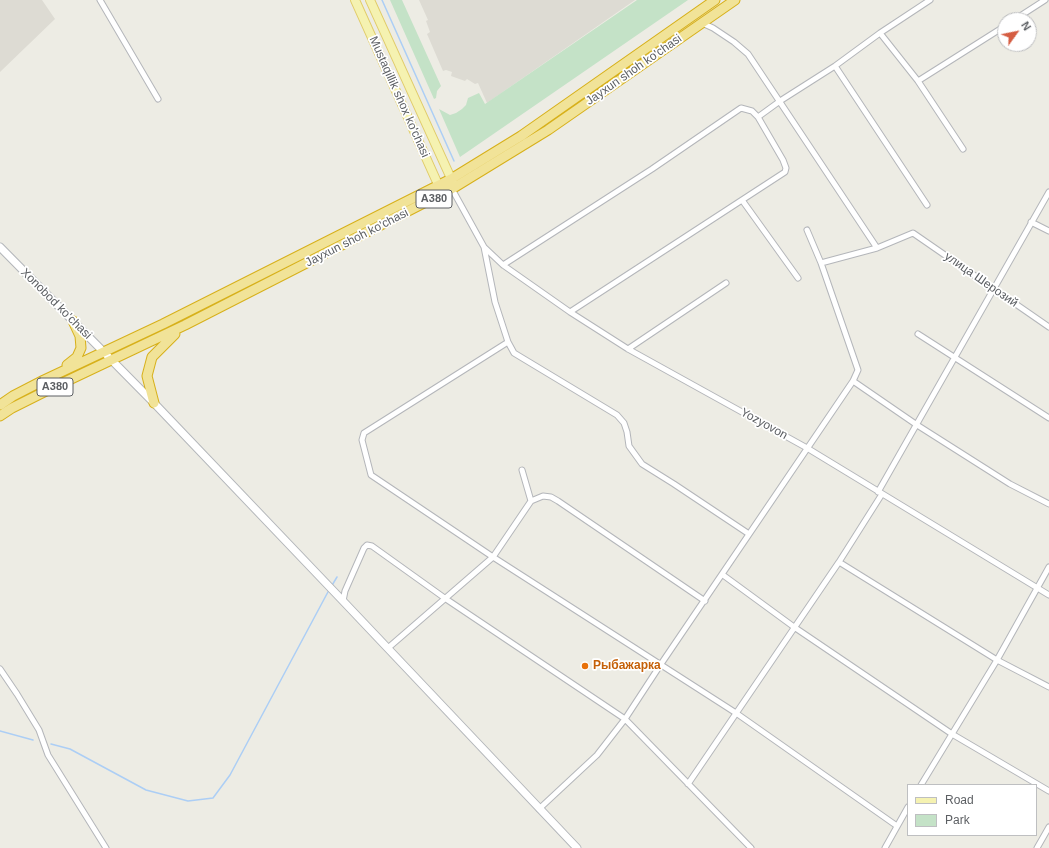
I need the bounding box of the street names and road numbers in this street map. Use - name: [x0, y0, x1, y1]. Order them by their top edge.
- street label: Jayxun shoh ko'chasi: [583, 31, 685, 109]
- street label: Mustaqillik shox ko'chasi: [366, 34, 432, 160]
- road number: A380: [416, 190, 452, 208]
- street label: Jayxun shoh ko'chasi: [303, 206, 411, 270]
- street label: улица Шерозий: [942, 249, 1020, 311]
- street label: Xonobod ko'chasi: [18, 266, 94, 342]
- road number: A380: [37, 378, 73, 396]
- street label: Yozyovon: [738, 405, 790, 443]

